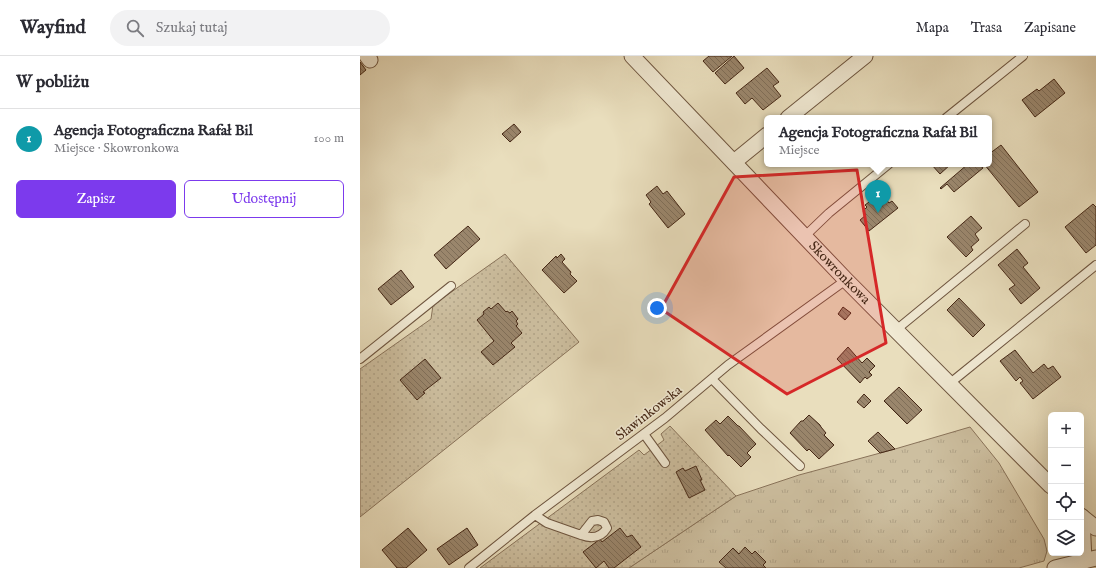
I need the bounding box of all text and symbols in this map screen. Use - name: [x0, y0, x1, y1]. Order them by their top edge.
- search box: [110, 10, 390, 46]
- text: Wayfind: [20, 16, 86, 40]
- icon: search: [124, 17, 146, 39]
- text: Szukaj tutaj: [156, 18, 228, 37]
- text: Mapa: [916, 19, 949, 37]
- text: Trasa: [971, 19, 1002, 37]
- text: Zapisane: [1024, 19, 1076, 37]
- text: W pobliżu: [16, 72, 89, 93]
- popup: [764, 115, 992, 167]
- text: Agencja Fotograficzna Rafał Bil: [54, 121, 253, 140]
- text: Agencja Fotograficzna Rafał Bil: [779, 123, 977, 142]
- text: 1: [27, 130, 31, 147]
- text: 100 m: [314, 130, 344, 147]
- text: Miejsce · Skowronkowa: [54, 140, 179, 157]
- text: Miejsce: [779, 142, 819, 159]
- button: Zapisz: [16, 180, 176, 218]
- button: Udostępnij: [184, 180, 344, 218]
- pin: 1: [865, 180, 891, 213]
- street label: Skowronkowa: [805, 237, 875, 309]
- your location: [647, 298, 667, 318]
- street label: Sławinkowska: [612, 381, 687, 445]
- map controls: [1048, 412, 1084, 556]
- button: +: [1048, 412, 1084, 448]
- button: −: [1048, 448, 1084, 484]
- button: locate: [1048, 484, 1084, 520]
- button: layers: [1048, 520, 1084, 556]

